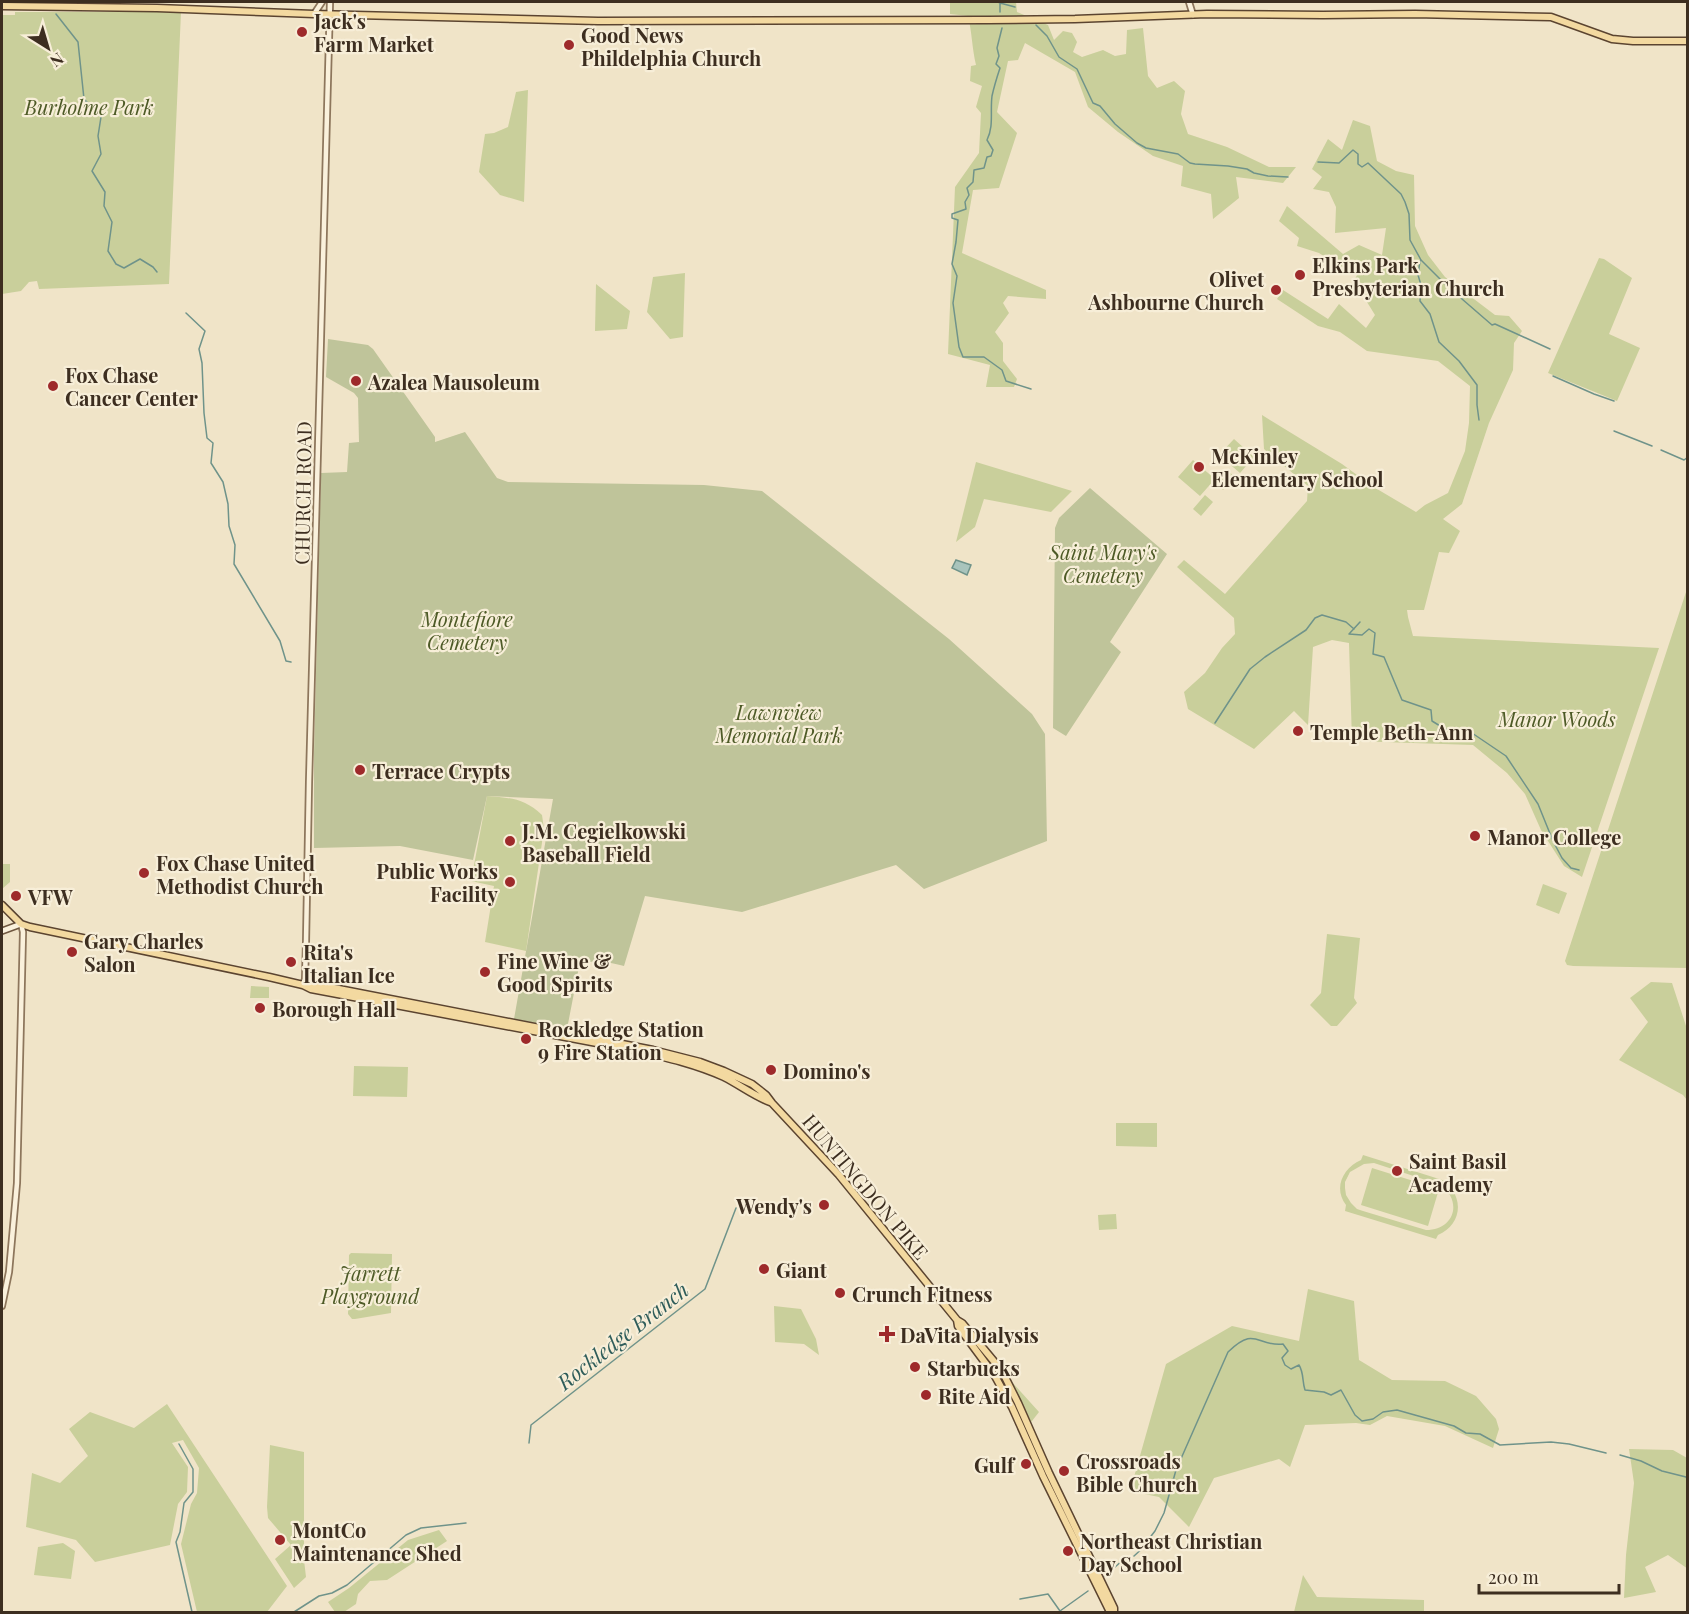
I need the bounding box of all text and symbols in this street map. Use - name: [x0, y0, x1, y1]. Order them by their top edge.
- place label: Jack's Farm Market: [313, 7, 435, 57]
- north arrow: [18, 18, 78, 78]
- place label: Good News Phildelphia Church: [581, 21, 761, 71]
- marker: Jack's Farm Market: [295, 25, 309, 39]
- marker: Good News Phildelphia Church: [562, 38, 576, 52]
- text: N: [46, 49, 68, 73]
- park label: Burholme Park: [23, 93, 154, 120]
- place label: Elkins Park Presbyterian Church: [1312, 251, 1504, 301]
- place label: Olivet Ashbourne Church: [1087, 265, 1265, 315]
- marker: Elkins Park Presbyterian Church: [1293, 268, 1307, 282]
- marker: Olivet Ashbourne Church: [1269, 283, 1283, 297]
- place label: Fox Chase Cancer Center: [65, 361, 198, 411]
- place label: Azalea Mausoleum: [367, 368, 540, 395]
- marker: Azalea Mausoleum: [349, 374, 363, 388]
- marker: Fox Chase Cancer Center: [46, 379, 60, 393]
- street label: CHURCH ROAD: [287, 421, 317, 565]
- place label: McKinley Elementary School: [1211, 442, 1384, 492]
- marker: McKinley Elementary School: [1192, 460, 1206, 474]
- park label: Saint Mary's Cemetery: [1048, 538, 1157, 588]
- park label: Montefiore Cemetery: [420, 605, 513, 655]
- park label: Lawnview Memorial Park: [714, 698, 843, 748]
- park label: Manor Woods: [1497, 705, 1616, 732]
- place label: Temple Beth-Ann: [1310, 718, 1474, 745]
- marker: Temple Beth-Ann: [1291, 724, 1305, 738]
- place label: Terrace Crypts: [372, 757, 510, 784]
- marker: Terrace Crypts: [353, 763, 367, 777]
- place label: J.M. Cegielkowski Baseball Field: [521, 817, 686, 867]
- place label: Manor College: [1487, 823, 1621, 850]
- marker: Manor College: [1468, 829, 1482, 843]
- marker: J.M. Cegielkowski Baseball Field: [503, 834, 517, 848]
- place label: Fox Chase United Methodist Church: [156, 849, 323, 899]
- place label: Public Works Facility: [376, 857, 499, 907]
- marker: Fox Chase United Methodist Church: [137, 866, 151, 880]
- marker: Public Works Facility: [503, 875, 517, 889]
- place label: VFW: [27, 883, 73, 910]
- marker: VFW: [9, 889, 23, 903]
- place label: Gary Charles Salon: [84, 927, 204, 977]
- place label: Rita's Italian Ice: [303, 938, 395, 988]
- marker: Gary Charles Salon: [65, 945, 79, 959]
- place label: Fine Wine & Good Spirits: [497, 947, 613, 997]
- marker: Rita's Italian Ice: [284, 955, 298, 969]
- marker: Fine Wine & Good Spirits: [478, 965, 492, 979]
- place label: Borough Hall: [272, 995, 396, 1022]
- marker: Borough Hall: [253, 1001, 267, 1015]
- place label: Rockledge Station 9 Fire Station: [538, 1015, 705, 1065]
- marker: Rockledge Station 9 Fire Station: [519, 1032, 533, 1046]
- place label: Domino's: [783, 1057, 871, 1084]
- marker: Domino's: [764, 1063, 778, 1077]
- street label: HUNTINGDON PIKE: [797, 1108, 935, 1264]
- place label: Saint Basil Academy: [1408, 1147, 1507, 1197]
- marker: Saint Basil Academy: [1390, 1164, 1404, 1178]
- place label: Wendy's: [735, 1192, 812, 1219]
- marker: Wendy's: [817, 1198, 831, 1212]
- place label: Giant: [776, 1256, 828, 1283]
- park label: Jarrett Playground: [320, 1259, 420, 1309]
- marker: Giant: [757, 1262, 771, 1276]
- water label: Rockledge Branch: [550, 1275, 693, 1396]
- place label: Crunch Fitness: [852, 1280, 993, 1307]
- marker: Crunch Fitness: [833, 1286, 847, 1300]
- place label: DaVita Dialysis: [900, 1321, 1039, 1348]
- marker: DaVita Dialysis: [878, 1325, 896, 1343]
- place label: Starbucks: [927, 1354, 1020, 1381]
- marker: Starbucks: [908, 1360, 922, 1374]
- place label: Rite Aid: [938, 1382, 1011, 1409]
- marker: Rite Aid: [919, 1388, 933, 1402]
- place label: Crossroads Bible Church: [1076, 1447, 1198, 1497]
- place label: Gulf: [974, 1451, 1016, 1478]
- marker: Gulf: [1019, 1457, 1033, 1471]
- marker: Crossroads Bible Church: [1057, 1464, 1071, 1478]
- place label: MontCo Maintenance Shed: [292, 1516, 462, 1566]
- place label: Northeast Christian Day School: [1080, 1527, 1263, 1577]
- marker: MontCo Maintenance Shed: [273, 1533, 287, 1547]
- marker: Northeast Christian Day School: [1061, 1544, 1075, 1558]
- scale bar: [1479, 1557, 1618, 1595]
- text: 200 m: [1488, 1565, 1539, 1589]

